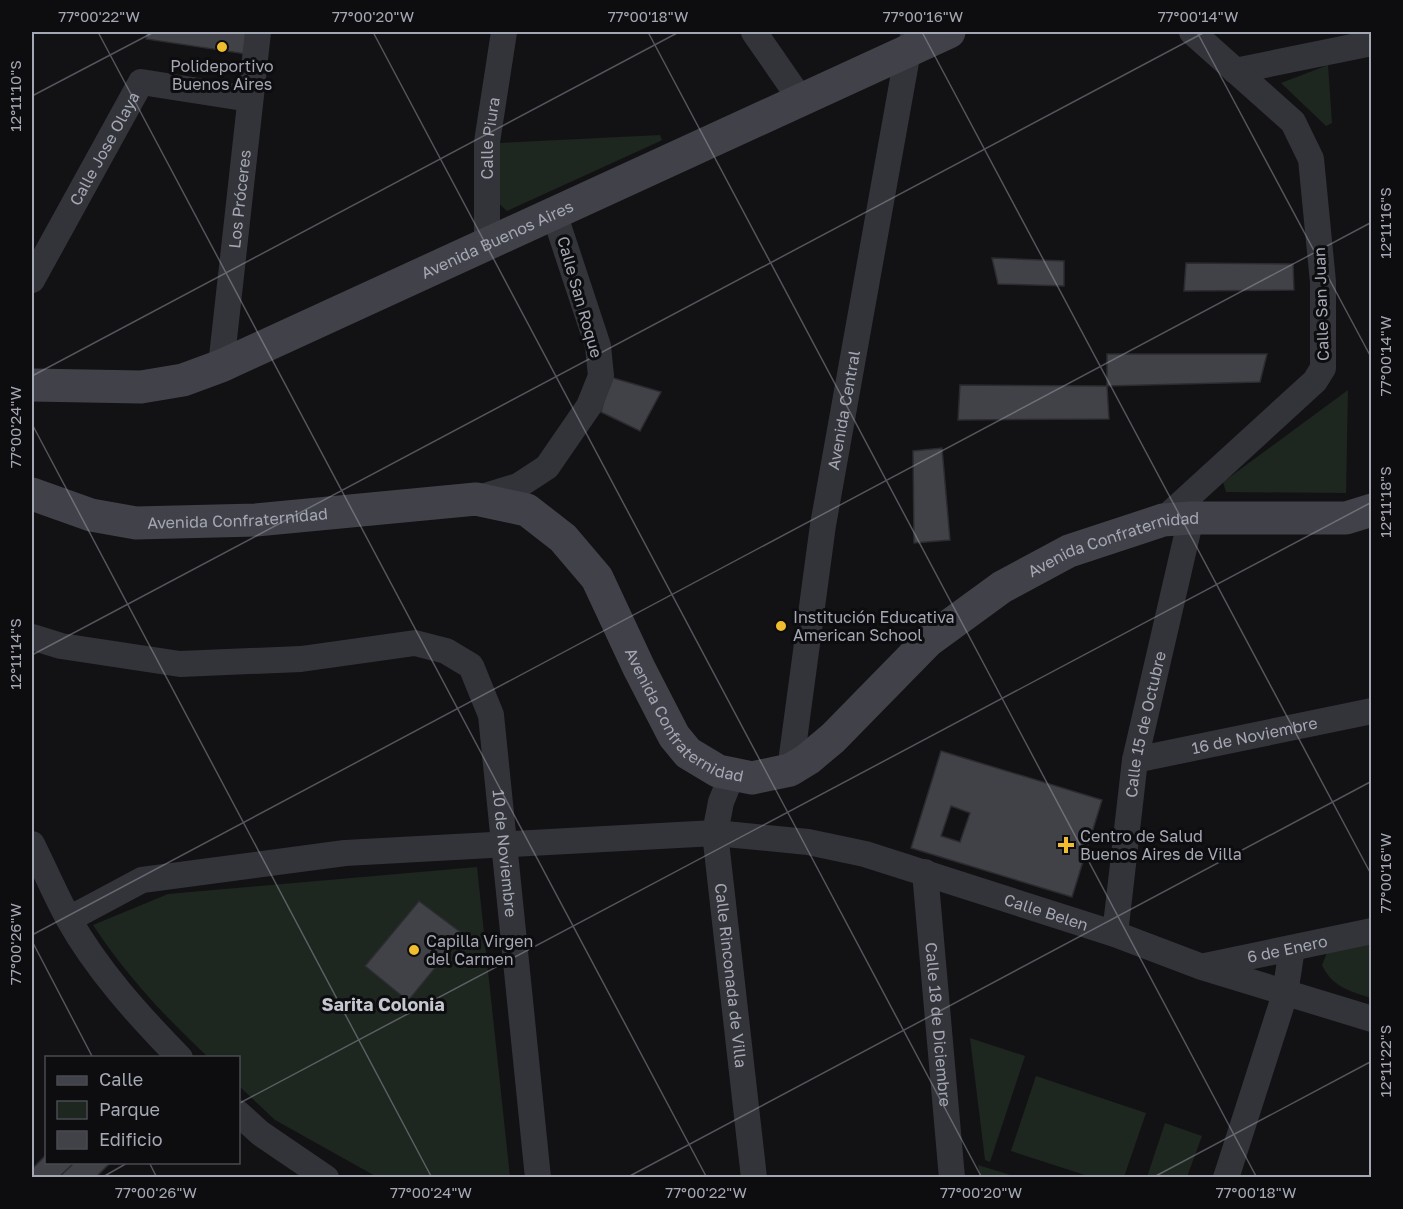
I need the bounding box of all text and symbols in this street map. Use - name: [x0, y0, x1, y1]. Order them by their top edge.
- text: 77°00'22"W: [58, 7, 140, 25]
- text: 77°00'20"W: [332, 7, 414, 25]
- text: 77°00'18"W: [608, 7, 688, 25]
- text: 77°00'16"W: [883, 7, 963, 25]
- text: 77°00'14"W: [1158, 7, 1238, 25]
- marker: Polideportivo Buenos Aires: [215, 40, 229, 54]
- place label: Polideportivo Buenos Aires: [170, 56, 274, 94]
- text: 12°11'10"S: [6, 60, 24, 132]
- street label: Calle Jose Olaya: [65, 88, 144, 209]
- street label: Calle Piura: [477, 96, 504, 179]
- street label: Los Próceres: [224, 149, 255, 249]
- text: 12°11'16"S: [1376, 187, 1394, 259]
- street label: Avenida Buenos Aires: [418, 196, 577, 283]
- street label: Calle San Roque: [553, 234, 607, 360]
- street label: Calle San Juan: [1309, 247, 1333, 361]
- text: 77°00'14"W: [1376, 316, 1394, 396]
- street label: Avenida Central: [823, 349, 864, 471]
- text: 77°00'24"W: [6, 386, 24, 468]
- text: 12°11'18"S: [1376, 466, 1394, 538]
- street label: Avenida Confraternidad: [147, 503, 329, 533]
- street label: Avenida Confraternidad: [1024, 508, 1199, 581]
- place label: Institución Educativa American School: [793, 607, 955, 645]
- text: 12°11'14"S: [6, 618, 24, 690]
- marker: Institución Educativa American School: [774, 619, 788, 633]
- street label: Avenida Confraternidad: [621, 644, 745, 786]
- street label: Calle 15 de Octubre: [1121, 649, 1170, 799]
- street label: 16 de Noviembre: [1190, 713, 1319, 758]
- street label: 10 de Noviembre: [489, 788, 521, 918]
- place label: Centro de Salud Buenos Aires de Villa: [1080, 826, 1242, 864]
- text: 77°00'16"W: [1376, 833, 1394, 913]
- marker: Centro de Salud Buenos Aires de Villa: [1057, 836, 1075, 854]
- street label: Calle Rinconada de Villa: [711, 882, 751, 1069]
- street label: Calle Belen: [1001, 889, 1091, 935]
- text: 77°00'26"W: [6, 903, 24, 985]
- place label: Capilla Virgen del Carmen: [426, 931, 533, 969]
- street label: 6 de Enero: [1245, 931, 1329, 967]
- street label: Calle 18 de Diciembre: [921, 941, 956, 1108]
- marker: Capilla Virgen del Carmen: [407, 943, 421, 957]
- district label: Sarita Colonia: [321, 993, 445, 1015]
- text: 12°11'22"S: [1376, 1025, 1394, 1097]
- legend: [45, 1056, 240, 1164]
- text: Calle: [99, 1068, 143, 1090]
- text: Parque: [99, 1098, 160, 1120]
- text: Edificio: [99, 1128, 163, 1150]
- text: 77°00'26"W: [115, 1183, 197, 1201]
- text: 77°00'24"W: [390, 1183, 472, 1201]
- text: 77°00'22"W: [665, 1183, 747, 1201]
- text: 77°00'20"W: [940, 1183, 1022, 1201]
- text: 77°00'18"W: [1216, 1183, 1296, 1201]

